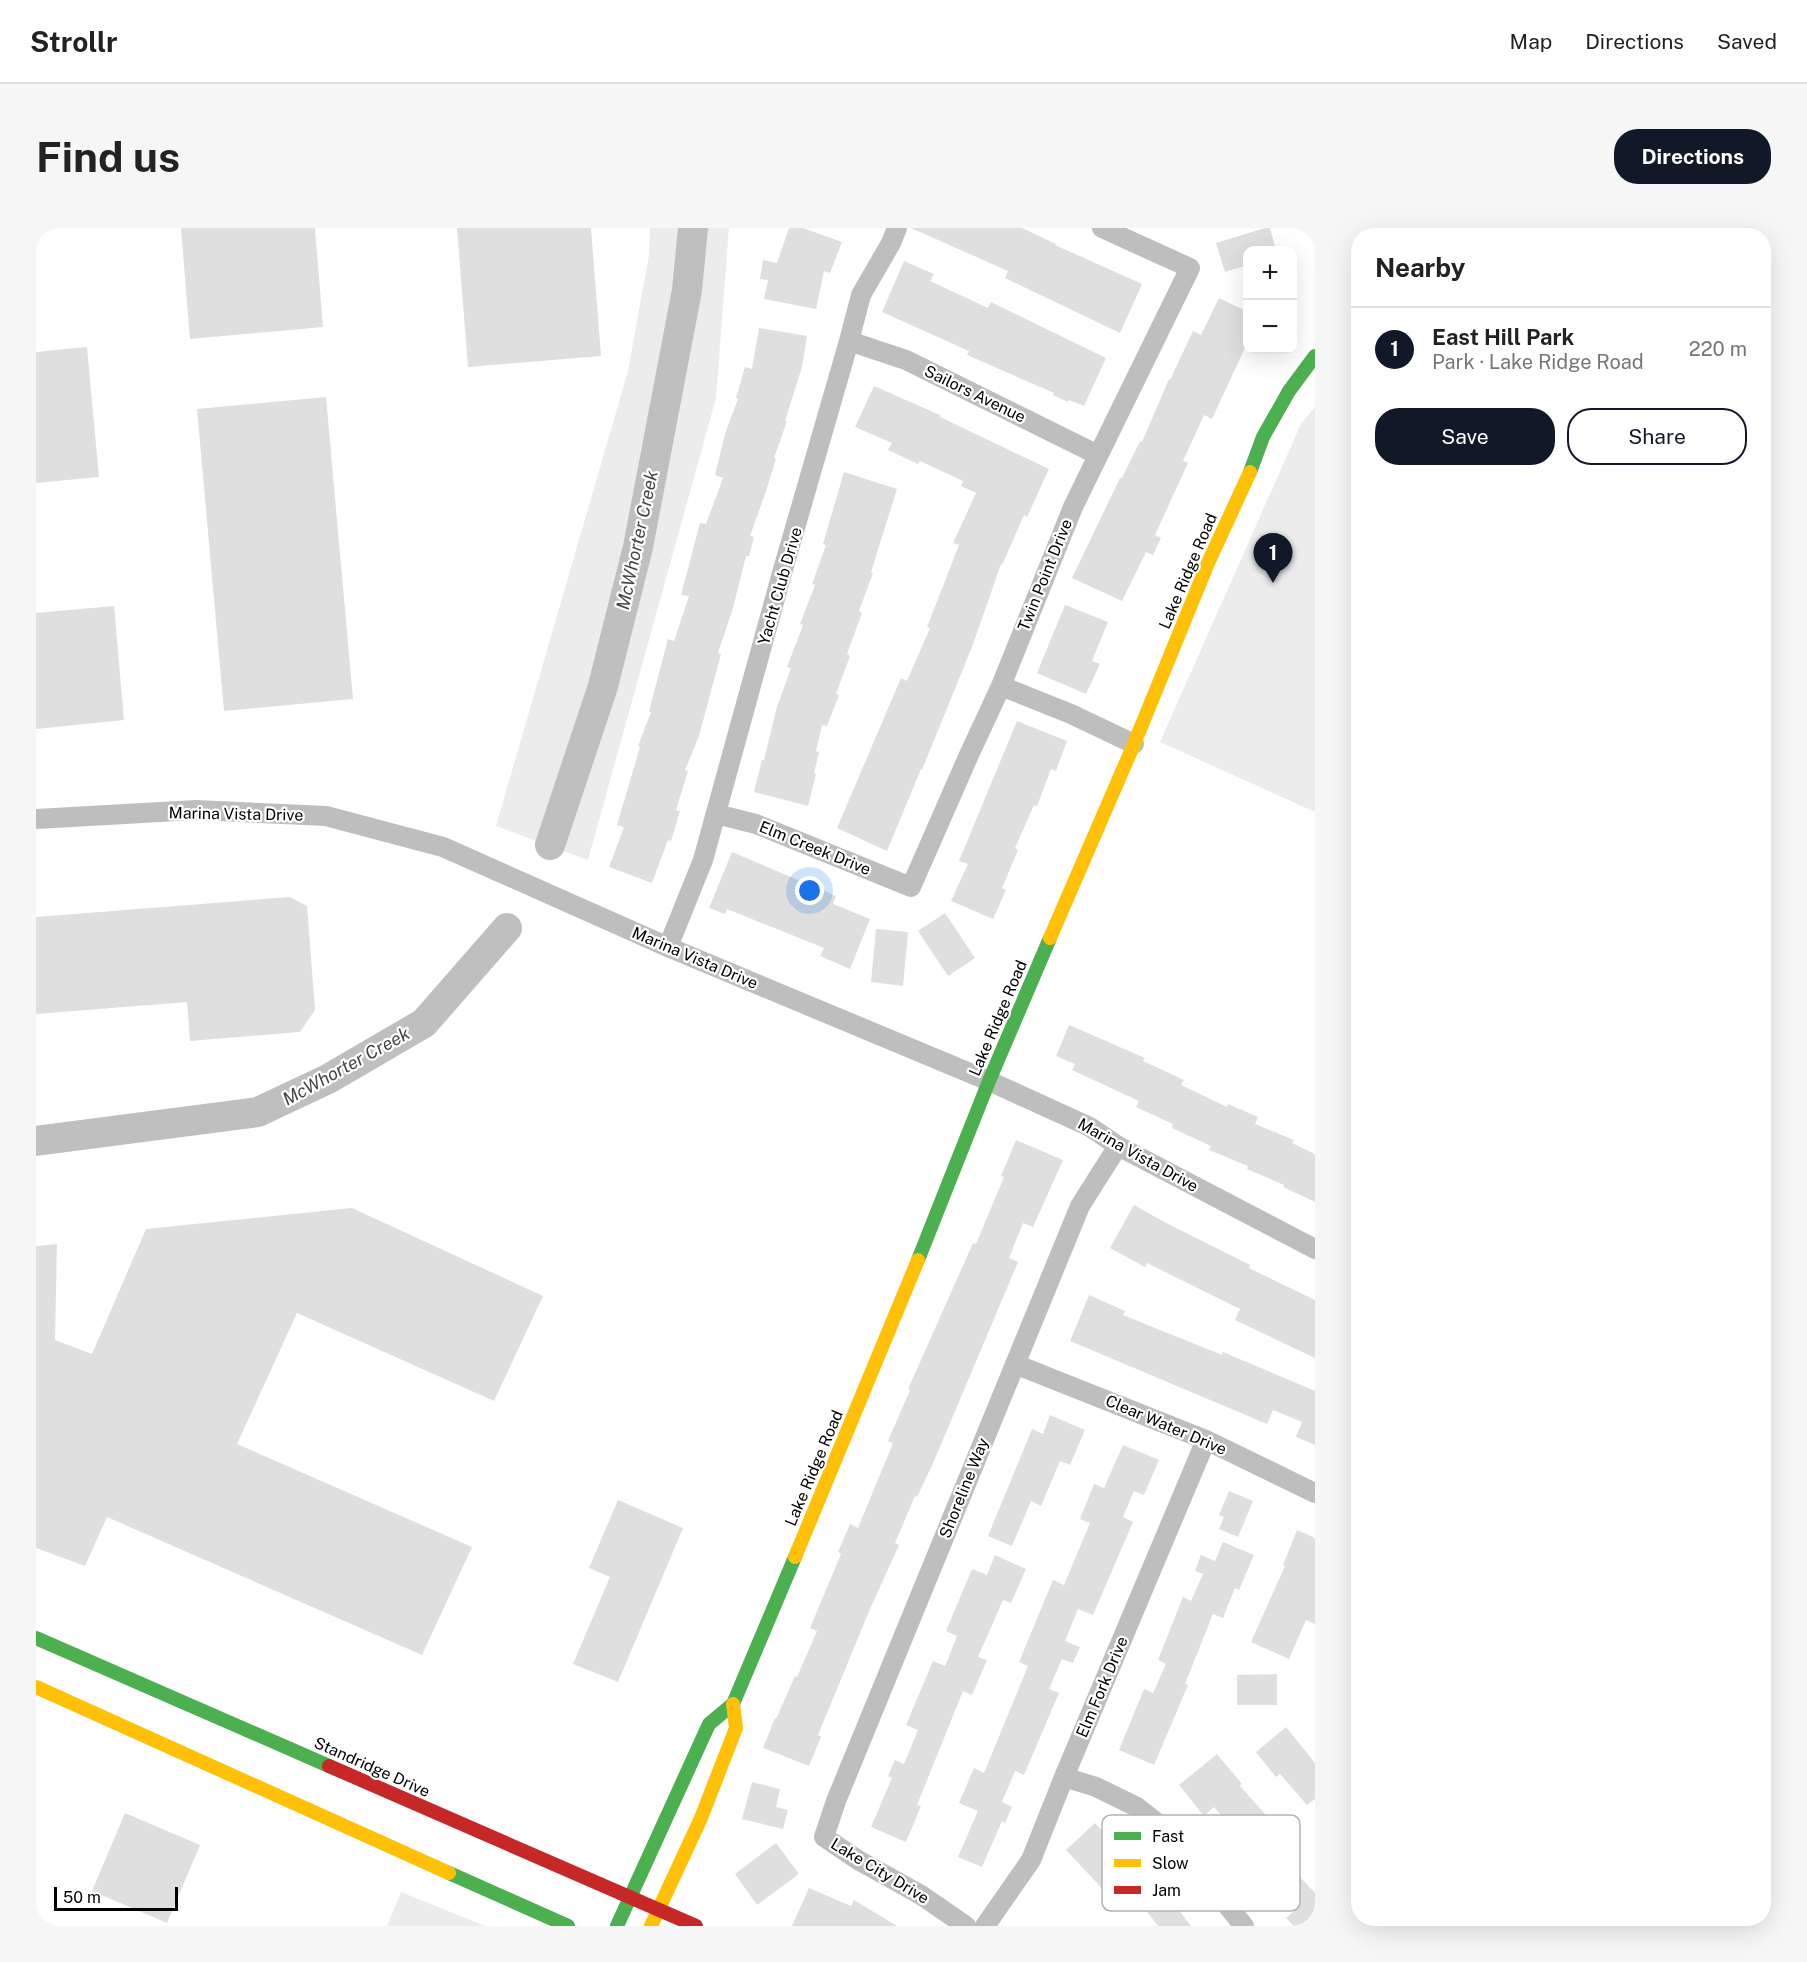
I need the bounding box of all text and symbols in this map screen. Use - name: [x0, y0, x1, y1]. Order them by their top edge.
- text: Strollr: [30, 25, 118, 58]
- text: Map: [1510, 29, 1552, 54]
- text: Directions: [1585, 29, 1684, 54]
- text: Saved: [1717, 29, 1777, 54]
- button: Directions: [1614, 129, 1771, 184]
- text: Find us: [36, 132, 180, 181]
- map controls: [1243, 246, 1297, 354]
- button: +: [1243, 246, 1297, 300]
- text: Nearby: [1375, 252, 1465, 283]
- button: −: [1243, 300, 1297, 354]
- text: East Hill Park: [1432, 324, 1574, 350]
- text: 1: [1390, 337, 1399, 361]
- text: 220 m: [1689, 337, 1747, 361]
- text: Park · Lake Ridge Road: [1432, 350, 1644, 374]
- street label: Sailors Avenue: [921, 361, 1029, 427]
- button: Save: [1375, 408, 1555, 465]
- button: Share: [1567, 408, 1747, 465]
- water label: McWhorter Creek: [612, 468, 662, 612]
- street label: Lake Ridge Road: [1155, 510, 1221, 632]
- street label: Twin Point Drive: [1014, 516, 1076, 634]
- street label: Yacht Club Drive: [754, 525, 806, 647]
- pin: 1: [1254, 534, 1292, 583]
- street label: Marina Vista Drive: [169, 803, 303, 825]
- street label: Elm Creek Drive: [756, 817, 874, 879]
- your location: [795, 876, 824, 905]
- street label: Marina Vista Drive: [629, 923, 761, 993]
- street label: Lake Ridge Road: [965, 957, 1031, 1079]
- water label: McWhorter Creek: [279, 1022, 413, 1110]
- street label: Marina Vista Drive: [1074, 1114, 1202, 1196]
- street label: Clear Water Drive: [1103, 1391, 1229, 1459]
- street label: Lake Ridge Road: [781, 1407, 847, 1529]
- street label: Shoreline Way: [935, 1435, 993, 1541]
- street label: Elm Fork Drive: [1072, 1634, 1132, 1740]
- street label: Standridge Drive: [311, 1733, 433, 1801]
- legend: [1102, 1815, 1300, 1911]
- text: Fast: [1152, 1827, 1184, 1846]
- street label: Lake City Drive: [827, 1834, 933, 1908]
- text: Slow: [1152, 1854, 1189, 1873]
- text: Jam: [1152, 1881, 1181, 1900]
- scale bar: [54, 1884, 178, 1912]
- text: 50 m: [63, 1888, 101, 1907]

